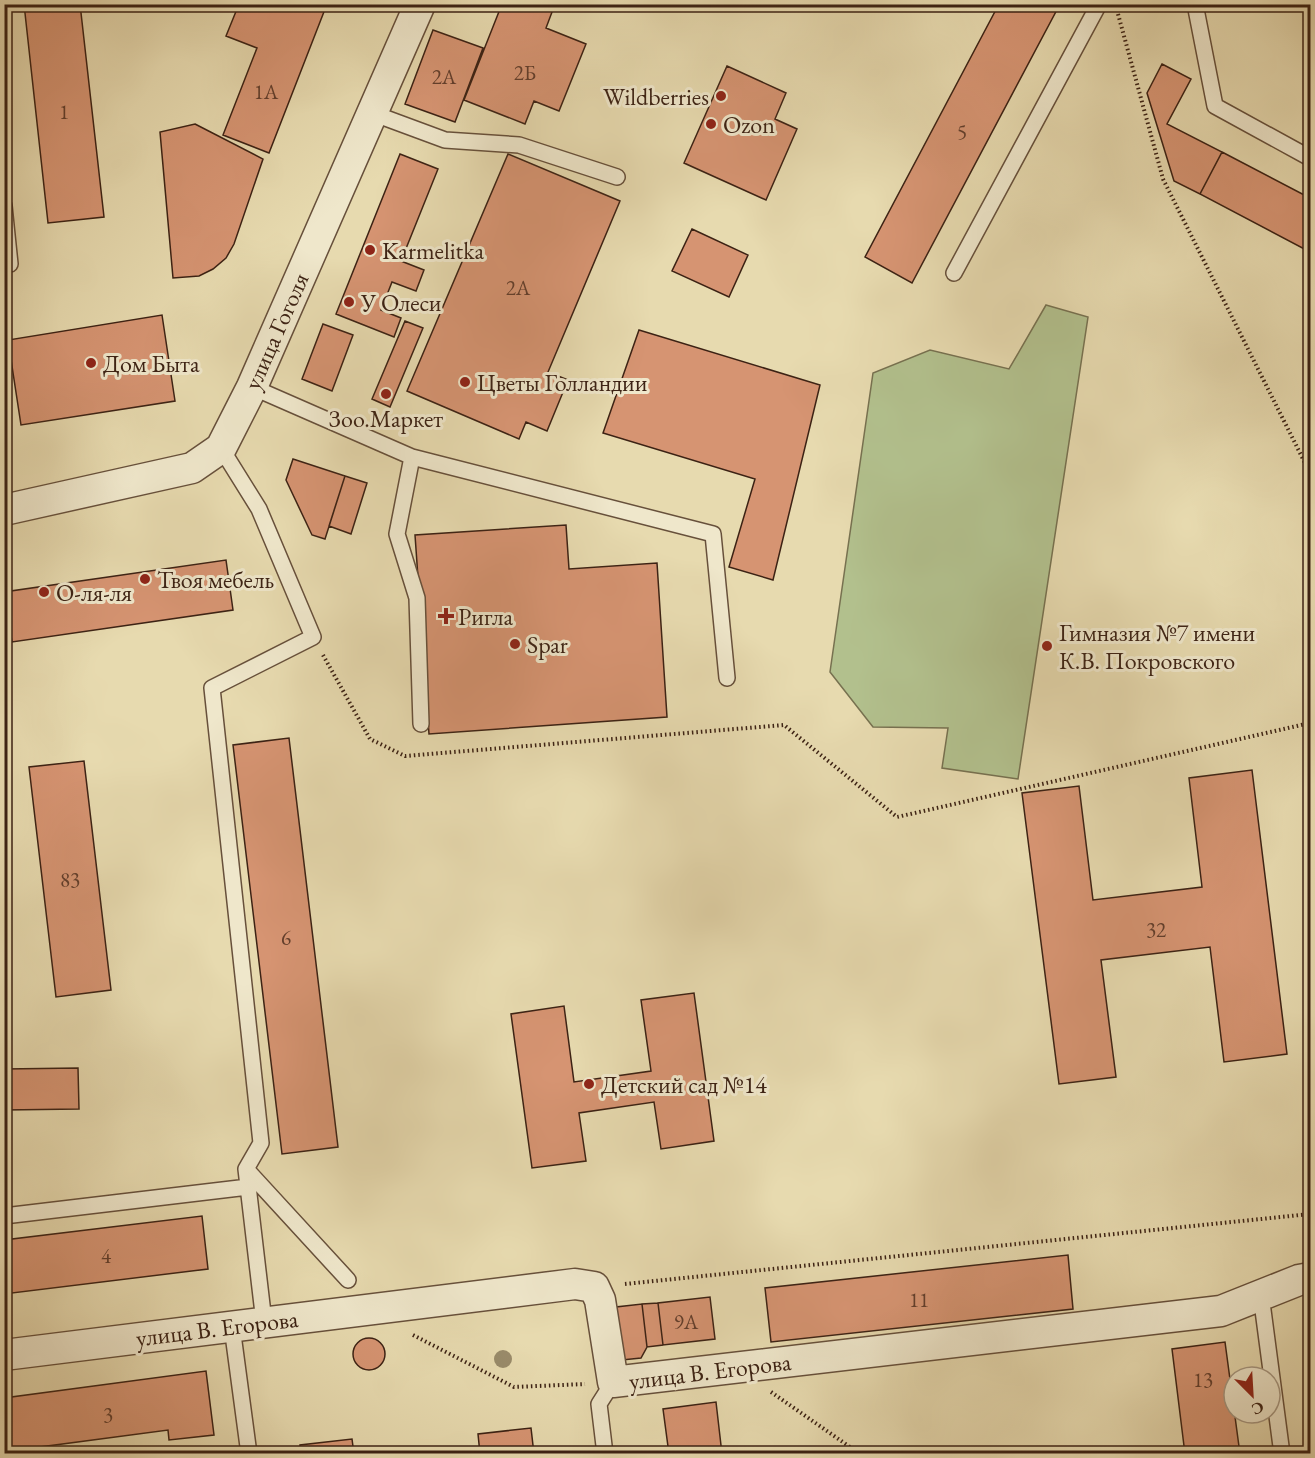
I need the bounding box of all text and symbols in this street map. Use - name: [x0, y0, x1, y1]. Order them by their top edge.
- house number: 2Б: [514, 59, 536, 86]
- house number: 2А: [432, 63, 457, 90]
- house number: 1А: [254, 78, 279, 105]
- place label: Wildberries: [603, 81, 709, 112]
- marker: Wildberries: [714, 89, 728, 103]
- house number: 1: [59, 98, 69, 125]
- place label: Ozon: [723, 109, 775, 140]
- marker: Ozon: [704, 117, 718, 131]
- house number: 5: [957, 118, 967, 145]
- place label: Karmelitka: [382, 235, 484, 266]
- marker: Karmelitka: [363, 243, 377, 257]
- street label: улица Гоголя: [236, 267, 316, 394]
- house number: 2А: [506, 274, 531, 301]
- place label: У Олеси: [360, 287, 442, 318]
- marker: У Олеси: [342, 295, 356, 309]
- place label: Дом Быта: [103, 348, 200, 379]
- marker: Дом Быта: [84, 356, 98, 370]
- place label: Цветы Голландии: [477, 367, 648, 398]
- marker: Цветы Голландии: [458, 375, 472, 389]
- marker: Зоо.Маркет: [379, 387, 393, 401]
- place label: Зоо.Маркет: [329, 403, 443, 434]
- place label: Твоя мебель: [157, 564, 274, 595]
- marker: Твоя мебель: [138, 572, 152, 586]
- place label: О-ля-ля: [56, 577, 132, 608]
- marker: О-ля-ля: [37, 585, 51, 599]
- place label: Ригла: [458, 601, 513, 632]
- marker: Ригла: [439, 609, 453, 623]
- place label: Гимназия №7 имени К.В. Покровского: [1059, 617, 1256, 676]
- place label: Spar: [527, 629, 568, 660]
- marker: Spar: [508, 637, 522, 651]
- marker: Гимназия №7 имени К.В. Покровского: [1040, 639, 1054, 653]
- house number: 83: [60, 866, 80, 893]
- house number: 32: [1146, 916, 1166, 943]
- house number: 6: [281, 924, 291, 951]
- place label: Детский сад №14: [601, 1069, 767, 1100]
- marker: Детский сад №14: [582, 1077, 596, 1091]
- house number: 4: [101, 1242, 112, 1269]
- house number: 11: [909, 1286, 929, 1313]
- street label: улица В. Егорова: [134, 1303, 300, 1353]
- house number: 9А: [674, 1308, 699, 1335]
- street label: улица В. Егорова: [627, 1346, 793, 1396]
- north arrow: [1222, 1365, 1282, 1425]
- house number: 13: [1193, 1366, 1213, 1393]
- text: С: [1248, 1396, 1267, 1420]
- house number: 3: [103, 1401, 113, 1428]

